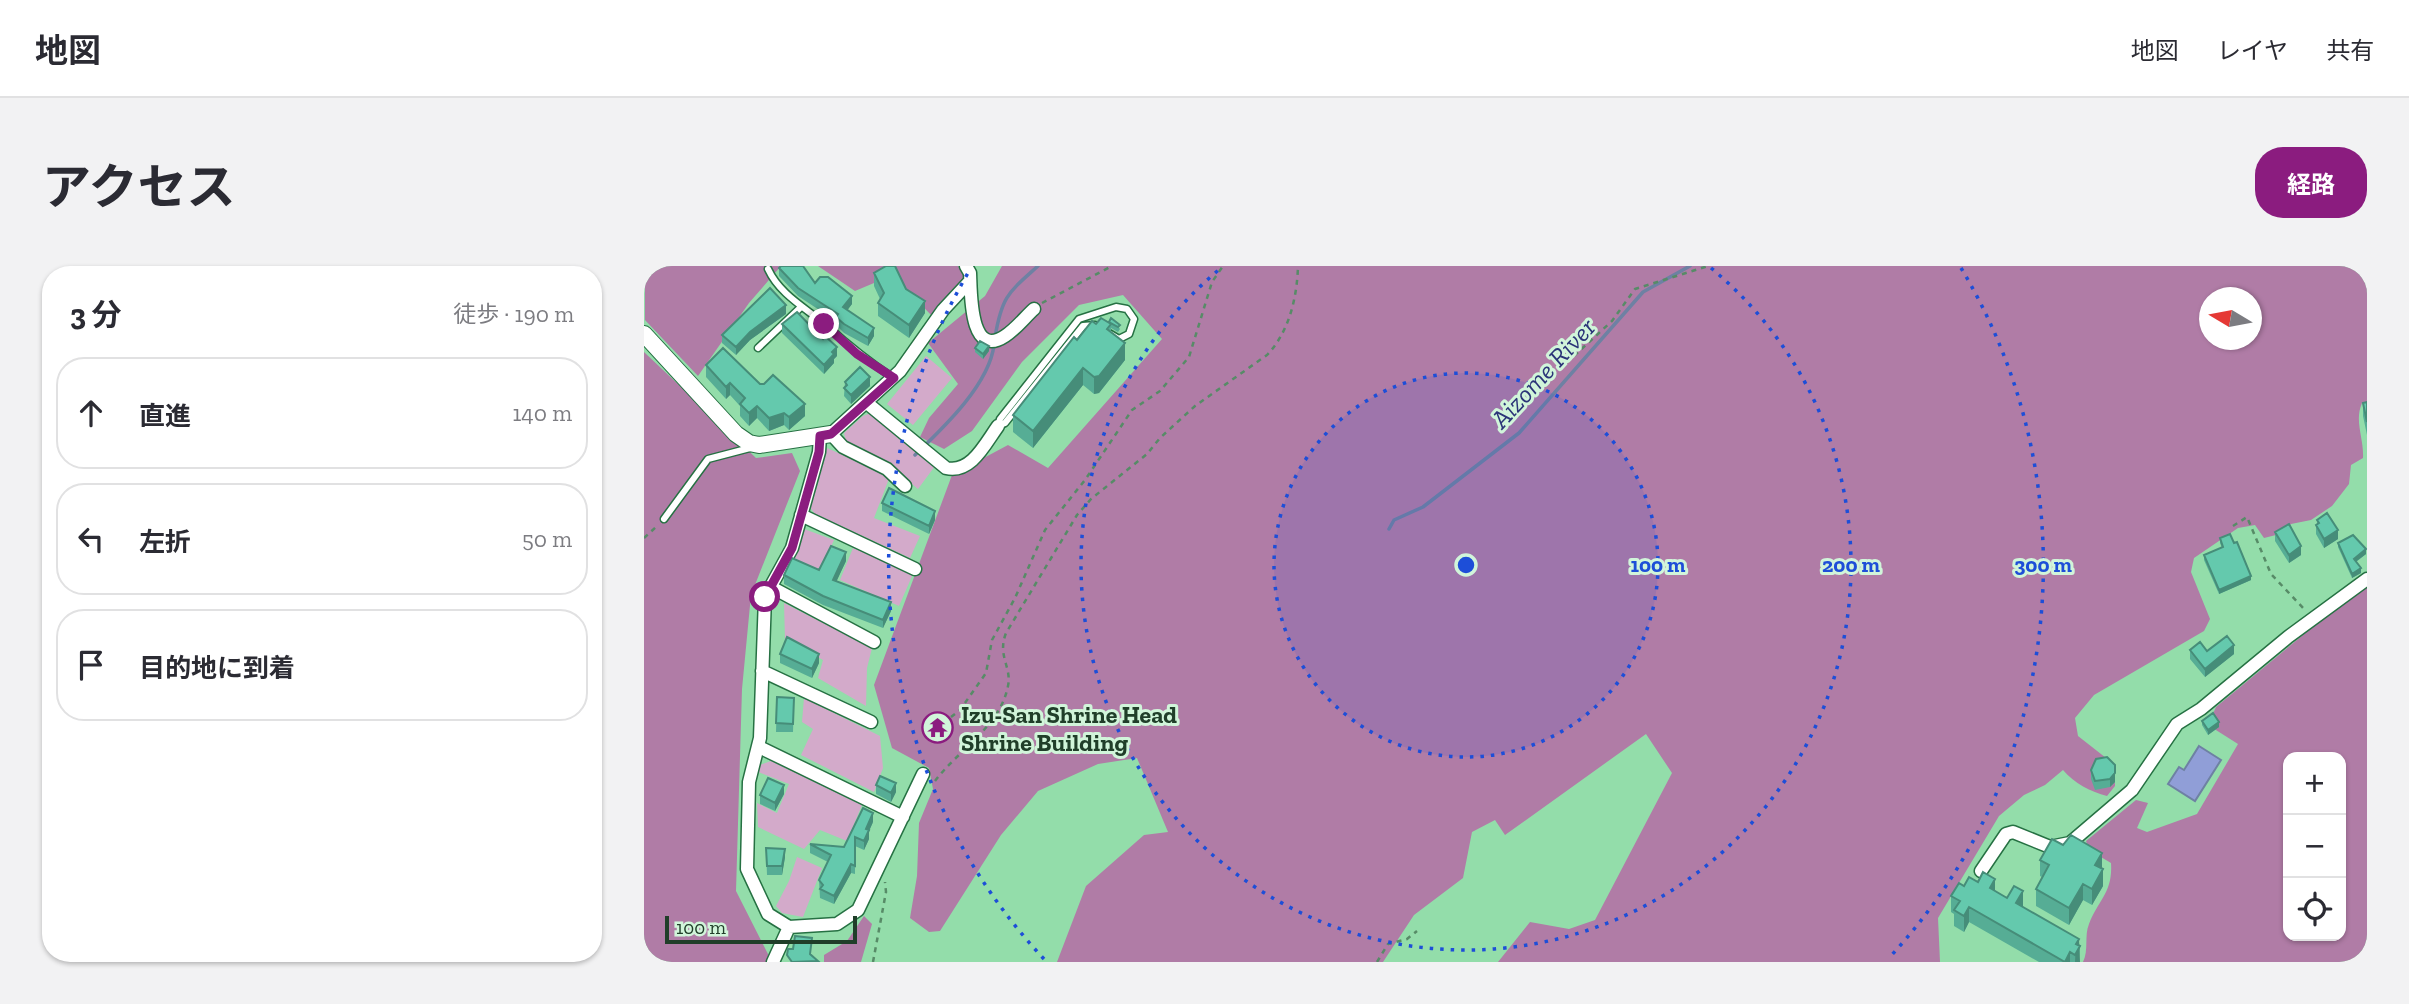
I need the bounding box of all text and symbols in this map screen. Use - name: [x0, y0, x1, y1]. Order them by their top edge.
- text: 地図: [35, 31, 101, 70]
- text: 地図: [2131, 36, 2179, 65]
- text: レイヤ: [2217, 36, 2288, 65]
- text: 共有: [2326, 36, 2374, 65]
- button: 経路: [2255, 147, 2367, 218]
- text: アクセス: [42, 158, 236, 217]
- north arrow: [2199, 287, 2262, 350]
- text: 3 分: [70, 297, 122, 333]
- text: 徒歩 · 190 m: [453, 300, 574, 328]
- route end: [808, 308, 839, 339]
- water label: Aizome River: [1483, 311, 1602, 435]
- icon: ahead: [72, 394, 110, 432]
- text: 140 m: [512, 399, 572, 427]
- text: 直進: [139, 400, 191, 432]
- icon: left: [72, 520, 110, 558]
- text: 50 m: [522, 525, 572, 553]
- text: 左折: [139, 526, 191, 558]
- text: 100 m: [1631, 552, 1686, 577]
- text: 200 m: [1822, 552, 1880, 577]
- text: 300 m: [2014, 552, 2072, 577]
- centre of rings: [1454, 553, 1478, 577]
- route start: [749, 581, 780, 612]
- icon: arrive: [72, 646, 110, 684]
- text: 目的地に到着: [139, 652, 295, 684]
- place label: Izu-San Shrine Head Shrine Building: [961, 700, 1177, 757]
- temple icon: Izu-San Shrine Head Shrine Building: [921, 711, 955, 745]
- map controls: [2283, 752, 2346, 941]
- button: +: [2283, 752, 2346, 815]
- button: −: [2283, 815, 2346, 878]
- button: locate: [2283, 878, 2346, 941]
- scale bar: [665, 913, 858, 945]
- text: 100 m: [676, 916, 726, 939]

